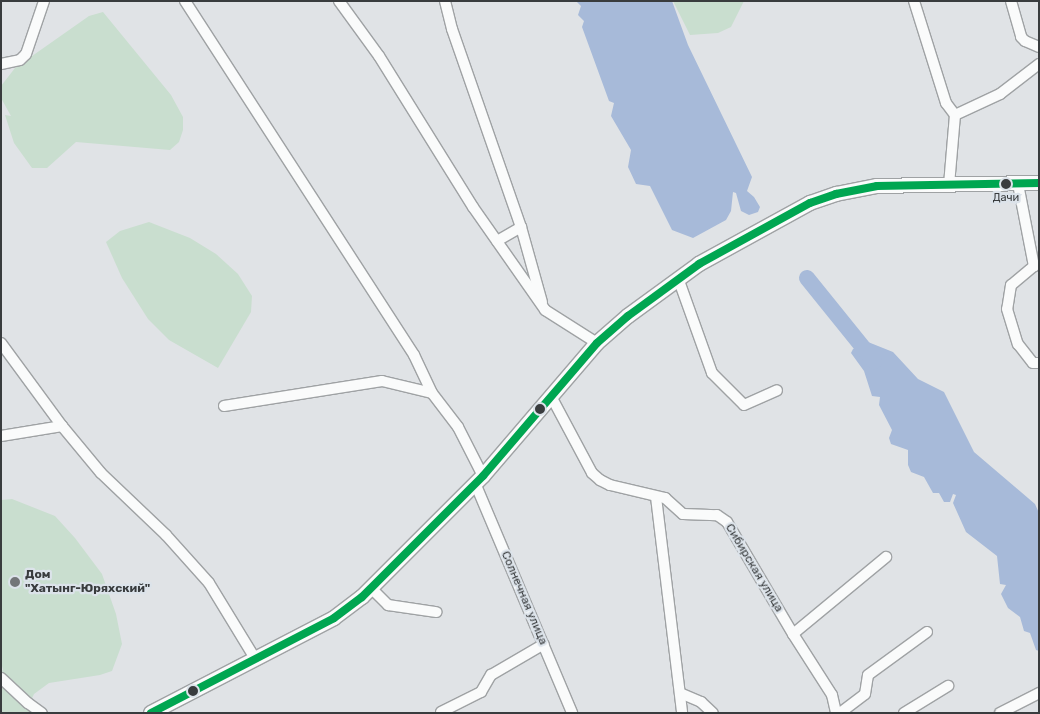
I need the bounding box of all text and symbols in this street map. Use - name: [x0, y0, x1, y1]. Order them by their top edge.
- marker: Дачи: [1001, 179, 1011, 189]
- place label: Дачи: [993, 191, 1019, 205]
- unlabelled marker: [535, 404, 545, 414]
- street label: Сибирская улица: [722, 521, 786, 615]
- street label: Солнечная улица: [498, 549, 550, 647]
- place label: Дом "Хатынг-Юряхский": [25, 568, 150, 596]
- marker: Дом "Хатынг-Юряхский": [9, 576, 21, 588]
- unlabelled marker: [188, 686, 198, 696]

